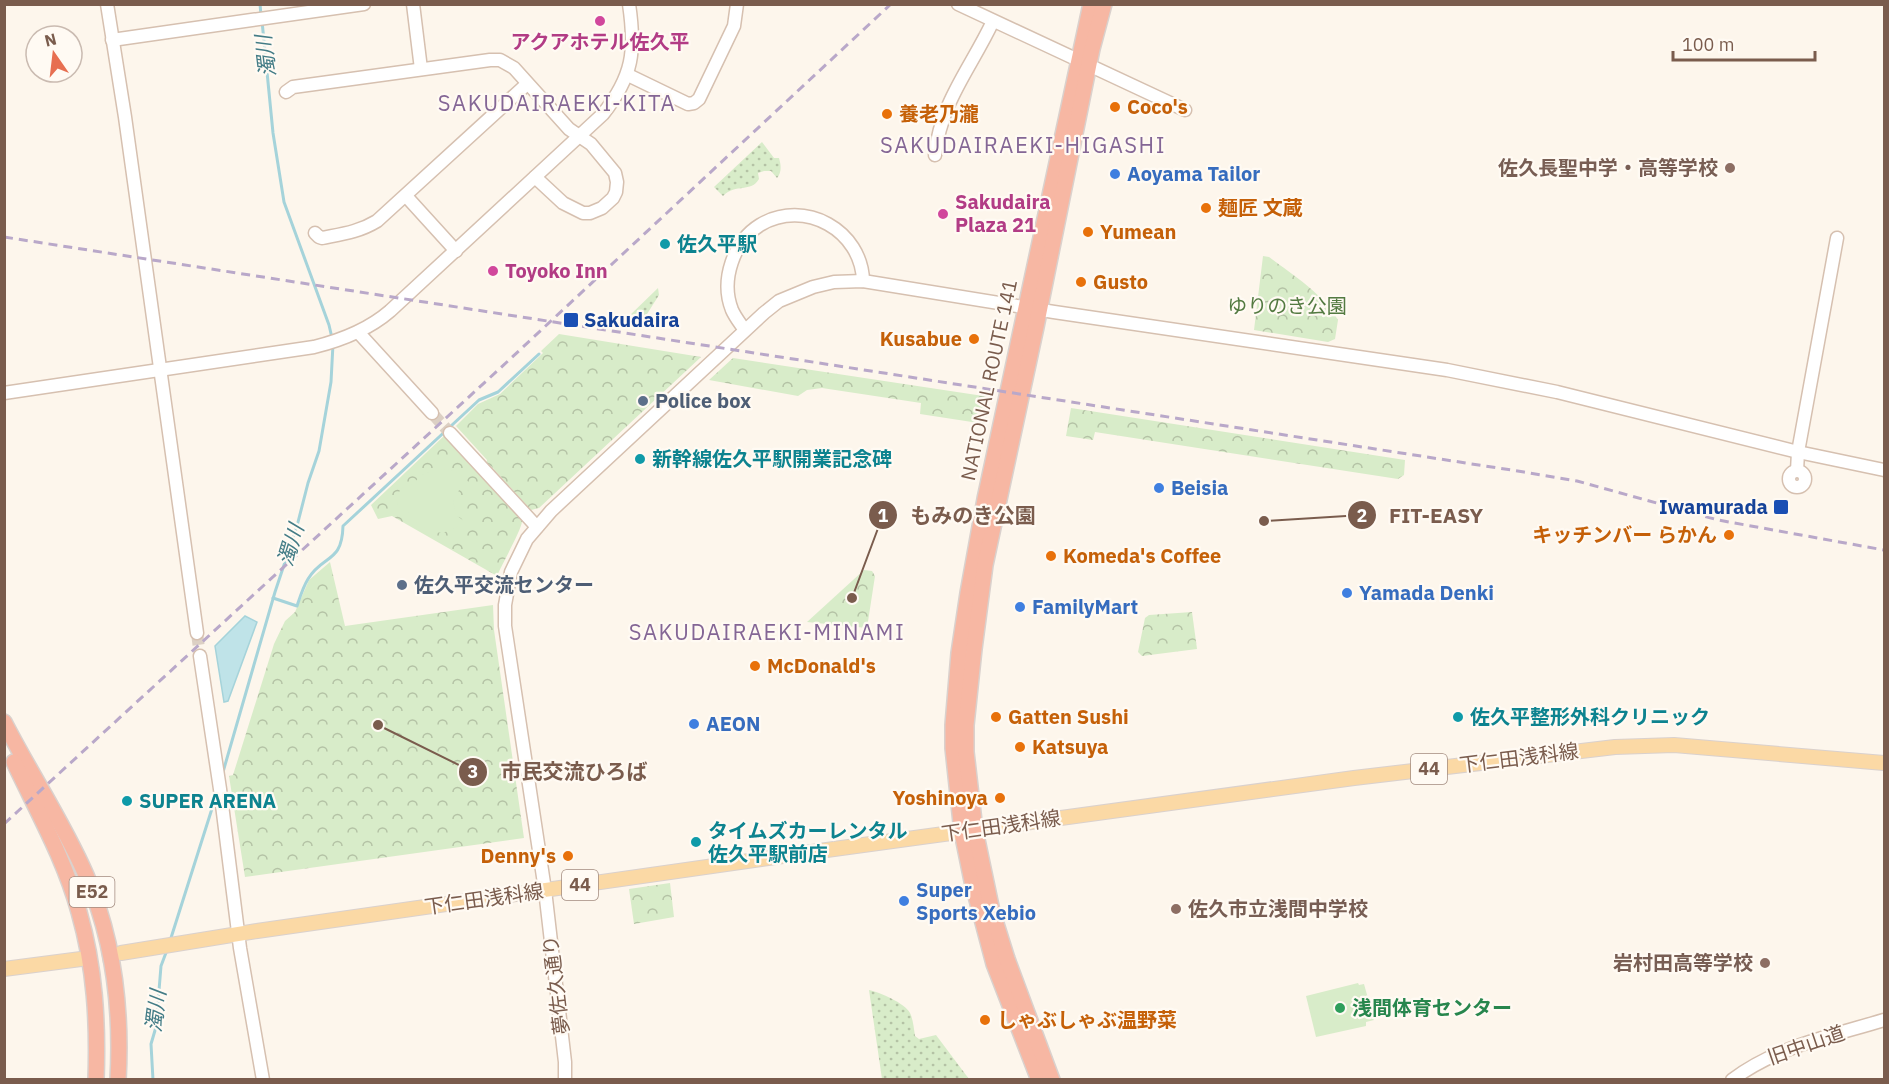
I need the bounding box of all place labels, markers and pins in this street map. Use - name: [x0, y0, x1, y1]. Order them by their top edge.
- marker: アクアホテル佐久平: [593, 14, 607, 28]
- place label: アクアホテル佐久平: [511, 28, 690, 55]
- place label: Coco's: [1127, 93, 1188, 120]
- place label: 養老乃瀧: [899, 100, 979, 127]
- marker: Coco's: [1108, 100, 1122, 114]
- marker: 養老乃瀧: [880, 107, 894, 121]
- place label: 佐久長聖中学・高等学校: [1498, 154, 1718, 181]
- place label: Aoyama Tailor: [1127, 160, 1260, 187]
- marker: 佐久長聖中学・高等学校: [1723, 161, 1737, 175]
- marker: Aoyama Tailor: [1108, 167, 1122, 181]
- place label: Sakudaira Plaza 21: [955, 188, 1051, 238]
- place label: 麺匠 文蔵: [1218, 194, 1303, 221]
- marker: 麺匠 文蔵: [1199, 201, 1213, 215]
- marker: Sakudaira Plaza 21: [936, 207, 950, 221]
- place label: Yumean: [1100, 218, 1177, 245]
- marker: Yumean: [1081, 225, 1095, 239]
- place label: 佐久平駅: [677, 230, 757, 257]
- marker: 佐久平駅: [658, 237, 672, 251]
- place label: Toyoko Inn: [505, 257, 608, 284]
- marker: Toyoko Inn: [486, 264, 500, 278]
- place label: Gusto: [1093, 268, 1148, 295]
- marker: Gusto: [1074, 275, 1088, 289]
- place label: Sakudaira: [584, 306, 680, 333]
- marker: Sakudaira: [562, 311, 580, 329]
- place label: Kusabue: [880, 325, 962, 352]
- marker: Kusabue: [967, 332, 981, 346]
- place label: Police box: [655, 387, 751, 414]
- marker: Police box: [636, 394, 650, 408]
- place label: 新幹線佐久平駅開業記念碑: [652, 445, 892, 472]
- marker: 新幹線佐久平駅開業記念碑: [633, 452, 647, 466]
- place label: Beisia: [1171, 474, 1228, 501]
- marker: Beisia: [1152, 481, 1166, 495]
- place label: Iwamurada: [1659, 493, 1768, 520]
- callout: もみのき公園: [868, 496, 1048, 535]
- callout: FIT-EASY: [1347, 496, 1495, 535]
- marker: Iwamurada: [1772, 498, 1790, 516]
- place label: キッチンバー らかん: [1532, 521, 1717, 548]
- marker: キッチンバー らかん: [1722, 528, 1736, 542]
- place label: Komeda's Coffee: [1063, 542, 1221, 569]
- marker: Komeda's Coffee: [1044, 549, 1058, 563]
- place label: 佐久平交流センター: [414, 571, 594, 598]
- marker: 佐久平交流センター: [395, 578, 409, 592]
- place label: Yamada Denki: [1359, 579, 1494, 606]
- marker: Yamada Denki: [1340, 586, 1354, 600]
- place label: FamilyMart: [1032, 593, 1138, 620]
- marker: FamilyMart: [1013, 600, 1027, 614]
- place label: McDonald's: [767, 652, 876, 679]
- marker: McDonald's: [748, 659, 762, 673]
- place label: Gatten Sushi: [1008, 703, 1129, 730]
- place label: 佐久平整形外科クリニック: [1470, 703, 1710, 730]
- place label: AEON: [706, 710, 761, 737]
- marker: Gatten Sushi: [989, 710, 1003, 724]
- marker: 佐久平整形外科クリニック: [1451, 710, 1465, 724]
- marker: AEON: [687, 717, 701, 731]
- place label: Katsuya: [1032, 733, 1108, 760]
- marker: Katsuya: [1013, 740, 1027, 754]
- callout: 市民交流ひろば: [458, 752, 659, 791]
- place label: Yoshinoya: [892, 784, 988, 811]
- place label: SUPER ARENA: [139, 787, 277, 814]
- marker: Yoshinoya: [993, 791, 1007, 805]
- marker: SUPER ARENA: [120, 794, 134, 808]
- place label: タイムズカーレンタル 佐久平駅前店: [708, 817, 908, 867]
- marker: タイムズカーレンタル 佐久平駅前店: [689, 835, 703, 849]
- place label: Denny's: [481, 842, 556, 869]
- marker: Denny's: [561, 849, 575, 863]
- place label: Super Sports Xebio: [916, 876, 1036, 926]
- marker: Super Sports Xebio: [897, 894, 911, 908]
- place label: 佐久市立浅間中学校: [1188, 895, 1368, 922]
- marker: 佐久市立浅間中学校: [1169, 902, 1183, 916]
- place label: 岩村田高等学校: [1613, 949, 1753, 976]
- marker: 岩村田高等学校: [1758, 956, 1772, 970]
- place label: 浅間体育センター: [1352, 994, 1512, 1021]
- marker: 浅間体育センター: [1333, 1001, 1347, 1015]
- place label: しゃぶしゃぶ温野菜: [997, 1006, 1177, 1033]
- marker: しゃぶしゃぶ温野菜: [978, 1013, 992, 1027]

